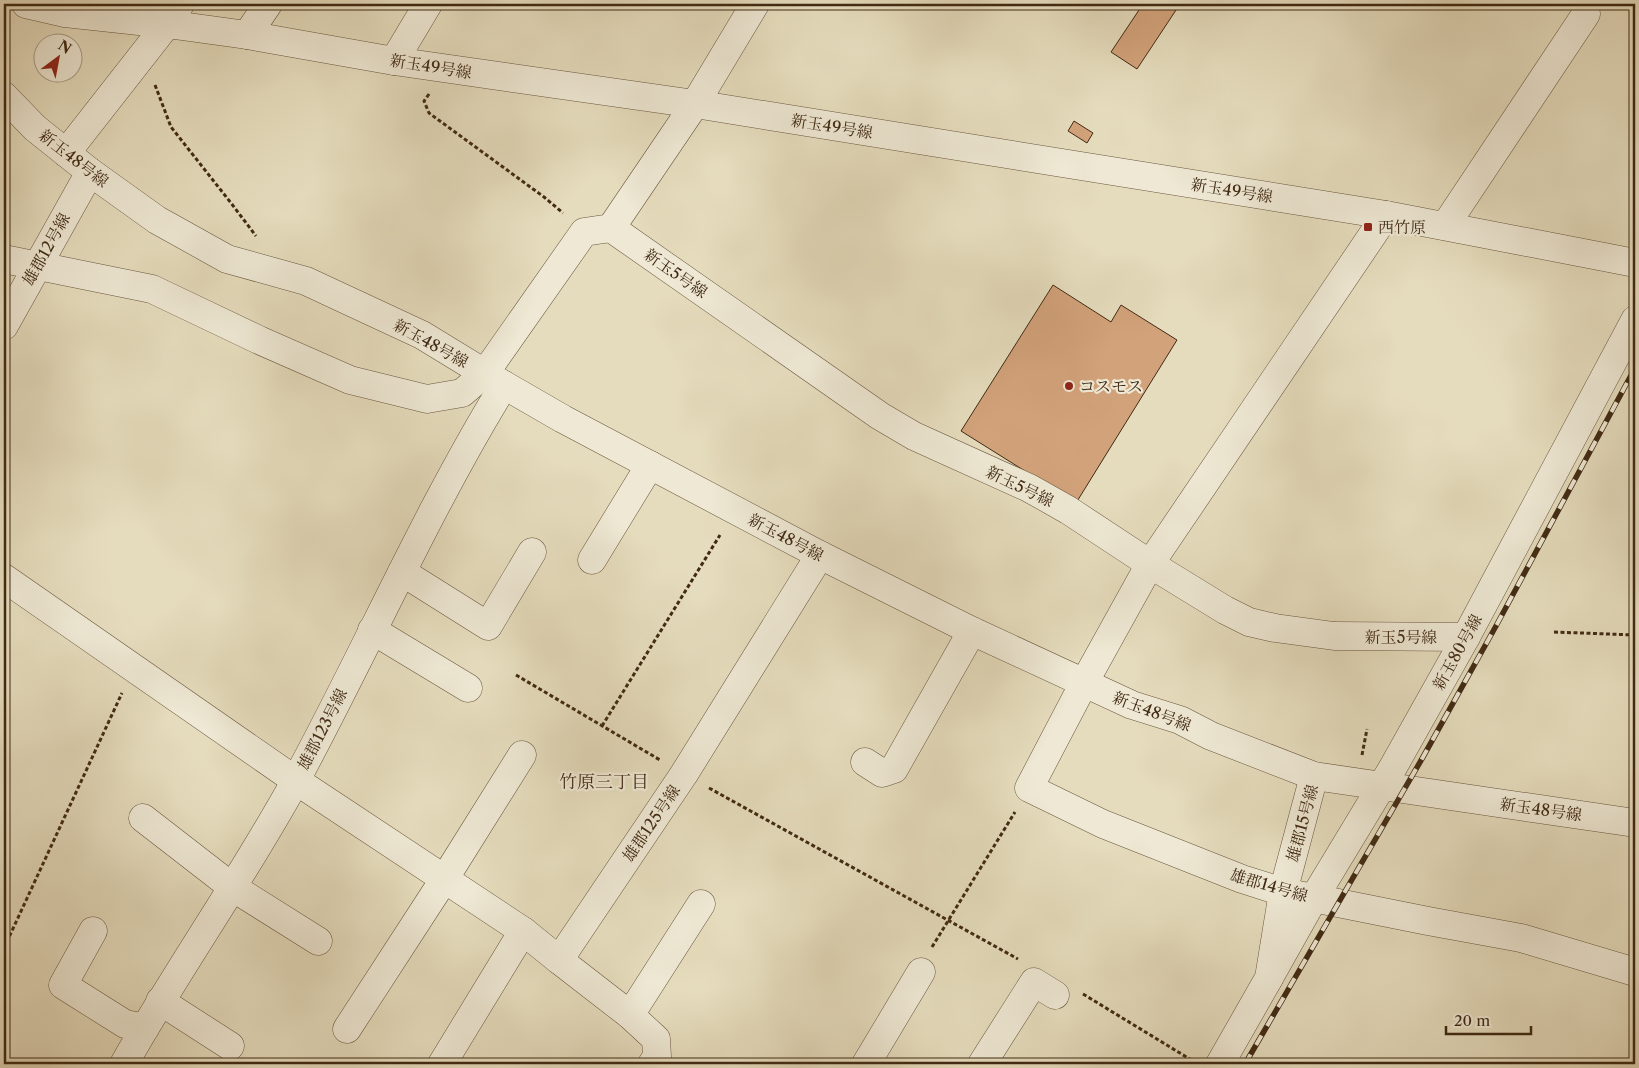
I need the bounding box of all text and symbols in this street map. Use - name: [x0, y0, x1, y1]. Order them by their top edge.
- north arrow: [32, 32, 82, 82]
- text: N: [55, 36, 75, 58]
- street label: 新玉49号線: [389, 50, 473, 82]
- street label: 新玉49号線: [790, 110, 874, 142]
- street label: 新玉48号線: [35, 125, 113, 191]
- street label: 新玉49号線: [1190, 174, 1274, 206]
- street label: 雄郡12号線: [18, 209, 74, 289]
- place label: 西竹原: [1378, 217, 1426, 237]
- marker: 西竹原: [1362, 221, 1374, 233]
- street label: 新玉5号線: [640, 244, 712, 302]
- street label: 新玉48号線: [390, 314, 472, 372]
- place label: コスモス: [1079, 376, 1143, 396]
- marker: コスモス: [1063, 380, 1075, 392]
- street label: 新玉5号線: [983, 461, 1057, 511]
- street label: 新玉48号線: [745, 509, 827, 565]
- street label: 新玉80号線: [1428, 611, 1486, 693]
- street label: 新玉5号線: [1365, 627, 1437, 647]
- street label: 雄郡123号線: [293, 685, 351, 773]
- street label: 新玉48号線: [1110, 687, 1194, 735]
- district label: 竹原三丁目: [559, 771, 649, 793]
- street label: 雄郡125号線: [618, 781, 684, 865]
- street label: 雄郡15号線: [1282, 782, 1322, 864]
- street label: 新玉48号線: [1499, 793, 1583, 825]
- street label: 雄郡14号線: [1228, 864, 1310, 906]
- scale bar: [1446, 1003, 1532, 1035]
- text: 20 m: [1454, 1011, 1490, 1030]

